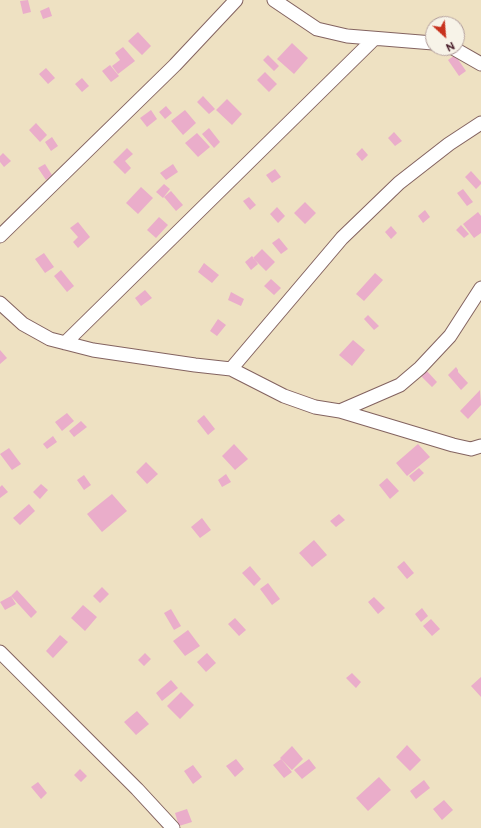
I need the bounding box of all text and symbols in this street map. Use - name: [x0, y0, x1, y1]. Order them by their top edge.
- north arrow: [425, 16, 465, 56]
- text: N: [443, 39, 457, 54]

